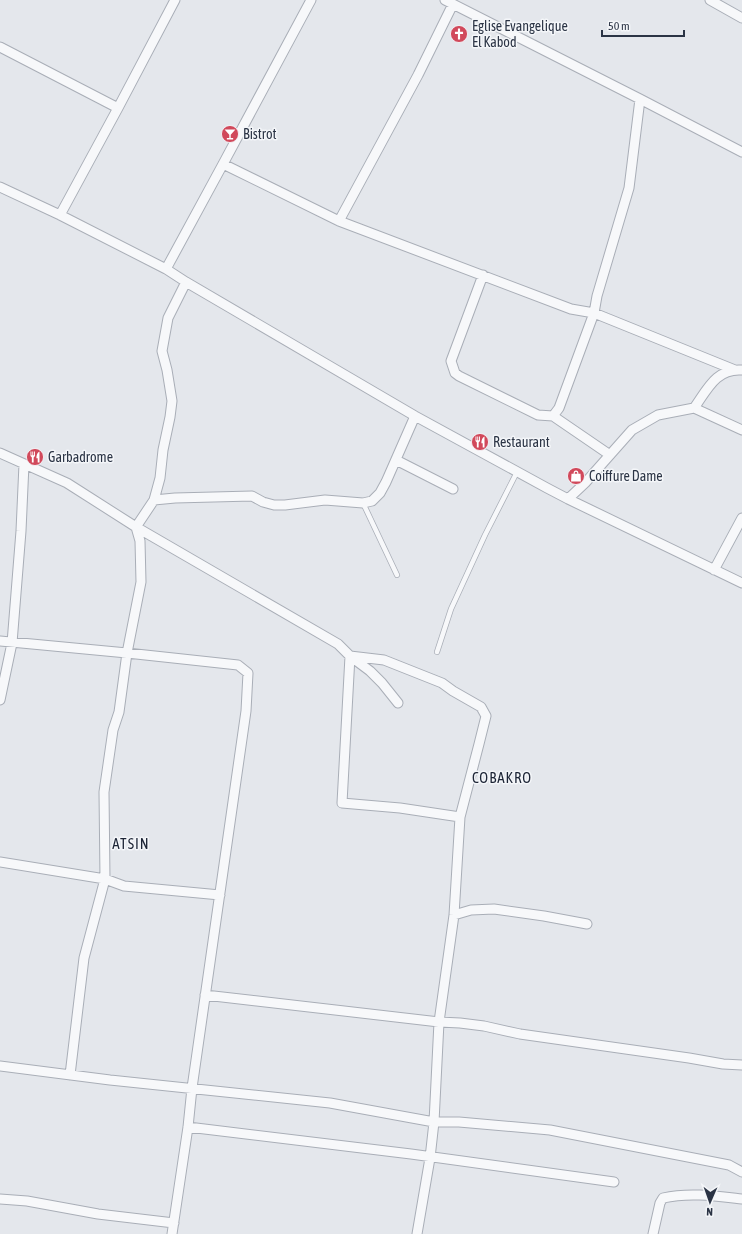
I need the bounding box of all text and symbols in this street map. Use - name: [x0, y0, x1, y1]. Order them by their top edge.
- scale bar: [602, 12, 684, 38]
- place label: Eglise Evangelique El Kabod: [472, 18, 568, 50]
- text: 50 m: [608, 19, 630, 33]
- church icon: Eglise Evangelique El Kabod: [449, 24, 469, 44]
- bar icon: Bistrot: [220, 124, 240, 144]
- place label: Bistrot: [243, 126, 277, 142]
- restaurant icon: Restaurant: [470, 432, 490, 452]
- place label: Restaurant: [493, 434, 550, 450]
- restaurant icon: Garbadrome: [25, 447, 45, 467]
- place label: Garbadrome: [48, 449, 113, 465]
- shop icon: Coiffure Dame: [566, 466, 586, 486]
- place label: Coiffure Dame: [589, 468, 663, 484]
- district label: COBAKRO: [472, 769, 532, 786]
- district label: ATSIN: [112, 835, 150, 852]
- north arrow: [690, 1182, 730, 1222]
- text: N: [706, 1206, 713, 1218]

